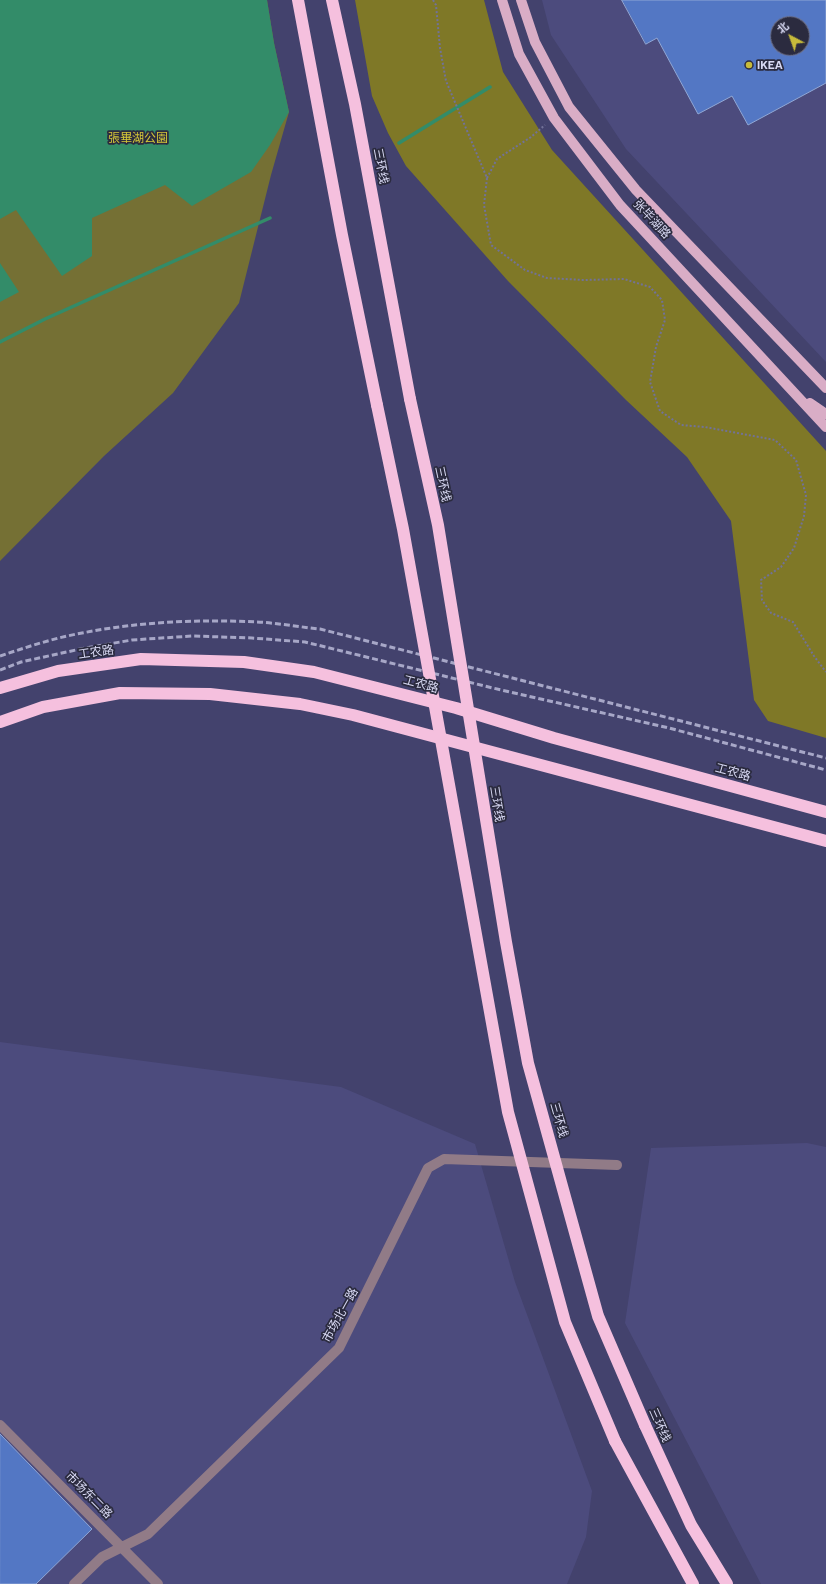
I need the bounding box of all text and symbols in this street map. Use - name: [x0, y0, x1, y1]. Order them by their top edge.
- north arrow: [770, 16, 810, 56]
- text: 北: [774, 19, 791, 36]
- place label: IKEA: [757, 58, 783, 72]
- marker: IKEA: [744, 60, 754, 70]
- park label: 張畢湖公園: [108, 131, 168, 145]
- street label: 三环线: [370, 147, 392, 185]
- street label: 张毕湖路: [630, 197, 674, 241]
- street label: 三环线: [432, 465, 454, 503]
- street label: 工农路: [77, 642, 115, 662]
- street label: 工农路: [402, 672, 440, 696]
- street label: 工农路: [714, 760, 752, 784]
- street label: 三环线: [487, 785, 507, 823]
- street label: 三环线: [547, 1101, 571, 1139]
- street label: 市场北一路: [319, 1285, 361, 1345]
- street label: 三环线: [646, 1406, 674, 1444]
- street label: 市场东二路: [63, 1469, 115, 1521]

